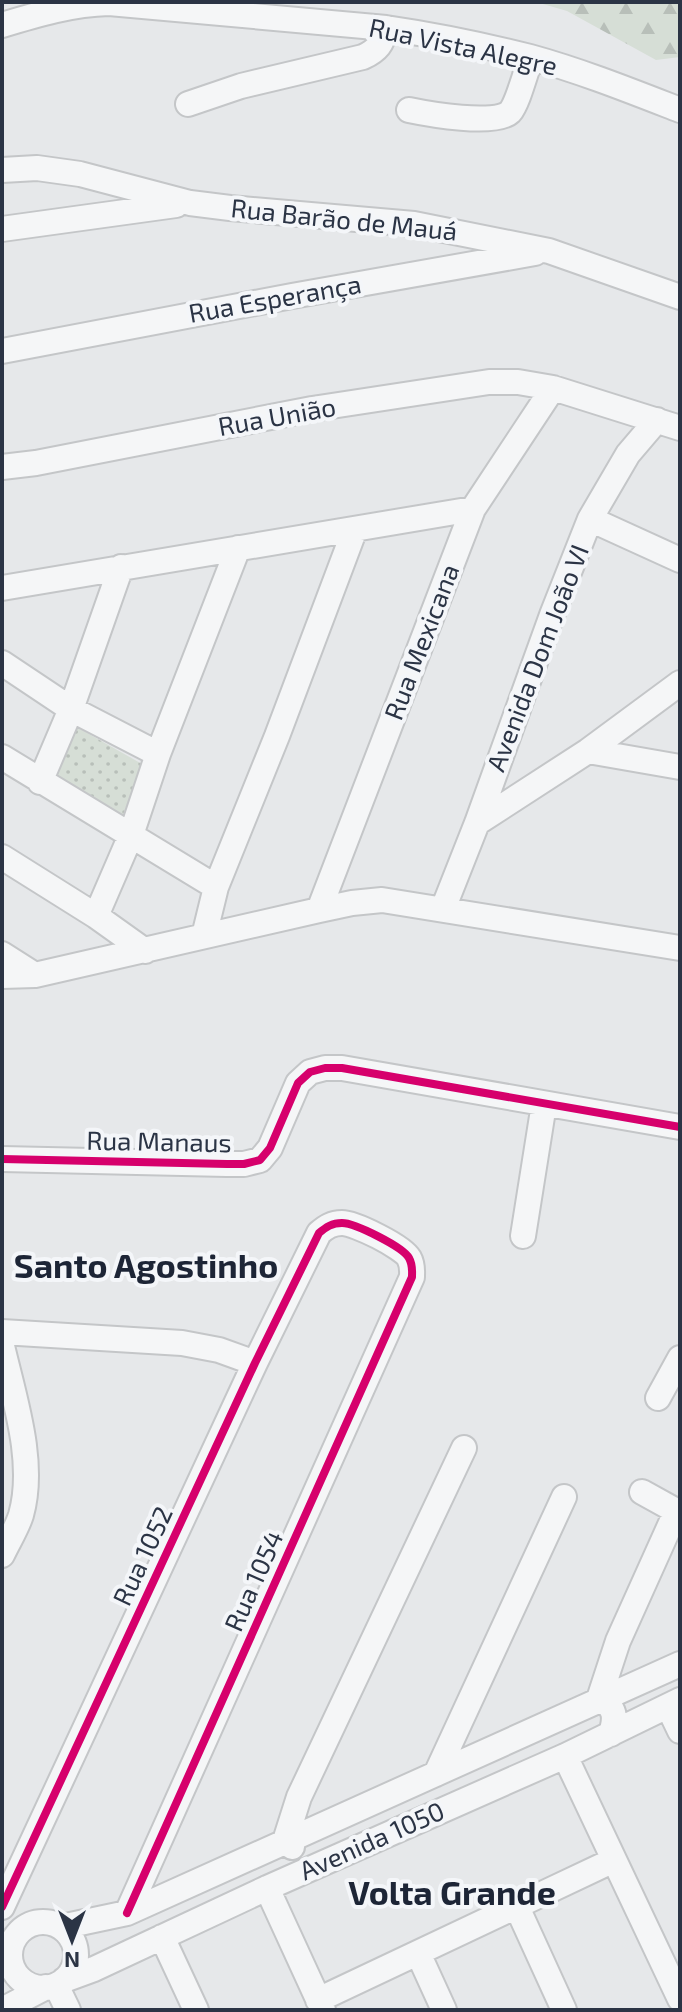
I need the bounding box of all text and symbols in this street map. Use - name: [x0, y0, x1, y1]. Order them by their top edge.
- street label: Rua Vista Alegre: [366, 10, 560, 81]
- street label: Rua Barão de Mauá: [229, 191, 459, 246]
- street label: Rua Esperança: [186, 267, 364, 330]
- street label: Rua União: [216, 390, 338, 441]
- street label: Avenida Dom João VI: [479, 540, 594, 775]
- street label: Rua Mexicana: [377, 559, 465, 724]
- street label: Rua Manaus: [86, 1124, 232, 1157]
- district label: Santo Agostinho: [14, 1244, 278, 1285]
- street label: Rua 1052: [105, 1501, 178, 1610]
- street label: Rua 1054: [217, 1525, 289, 1636]
- street label: Avenida 1050: [294, 1794, 449, 1885]
- district label: Volta Grande: [348, 1871, 556, 1912]
- north arrow: [32, 1900, 112, 1980]
- text: N: [64, 1948, 80, 1974]

